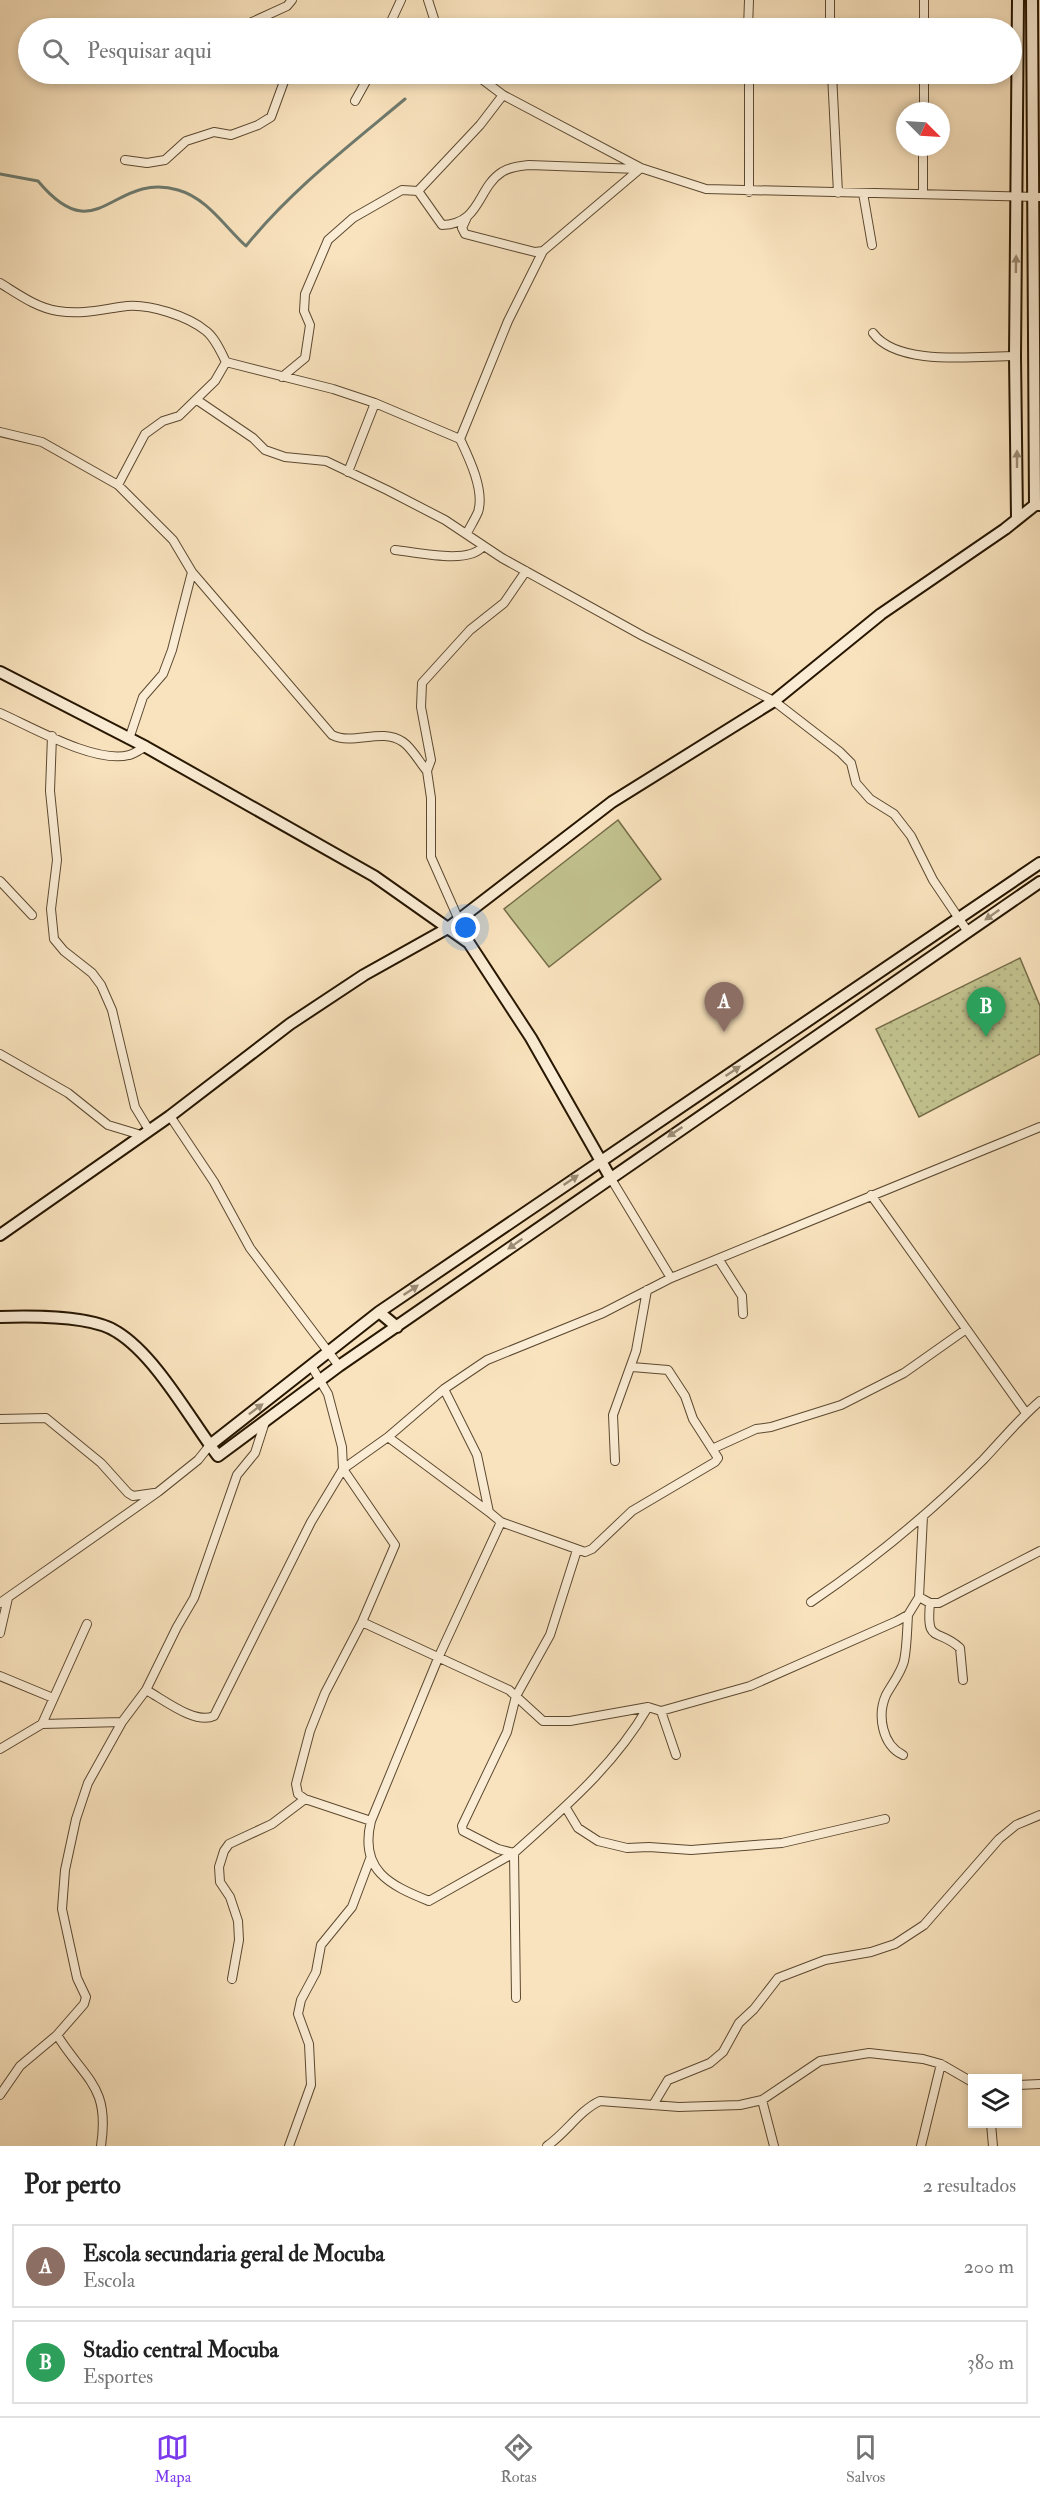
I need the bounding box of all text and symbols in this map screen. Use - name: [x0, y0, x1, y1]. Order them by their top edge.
- search box: [18, 18, 1022, 84]
- icon: search: [39, 35, 72, 68]
- text: Pesquisar aqui: [87, 37, 212, 65]
- north arrow: [896, 102, 950, 156]
- one-way arrow: [1011, 255, 1021, 274]
- one-way arrow: [1012, 450, 1022, 469]
- one-way arrow: [985, 909, 1001, 921]
- your location: [451, 913, 480, 942]
- pin: A: [704, 982, 744, 1032]
- pin: B: [966, 988, 1006, 1037]
- one-way arrow: [725, 1066, 741, 1077]
- one-way arrow: [668, 1126, 684, 1138]
- one-way arrow: [563, 1174, 579, 1186]
- one-way arrow: [508, 1238, 524, 1250]
- one-way arrow: [402, 1285, 419, 1296]
- one-way arrow: [249, 1404, 264, 1416]
- map controls: [968, 2074, 1022, 2128]
- button: layers: [968, 2074, 1022, 2128]
- text: Por perto: [24, 2169, 121, 2201]
- text: 2 resultados: [923, 2173, 1016, 2198]
- text: Escola secundaria geral de Mocuba: [83, 2240, 385, 2268]
- text: A: [39, 2254, 52, 2279]
- text: 200 m: [964, 2254, 1014, 2279]
- text: Escola: [83, 2268, 135, 2293]
- text: Stadio central Mocuba: [83, 2336, 279, 2364]
- text: B: [39, 2350, 52, 2375]
- text: 380 m: [967, 2350, 1014, 2375]
- text: Esportes: [83, 2364, 153, 2389]
- tab: Mapa: [155, 2431, 191, 2487]
- tab: Rotas: [500, 2431, 537, 2487]
- tab: Salvos: [846, 2431, 885, 2487]

